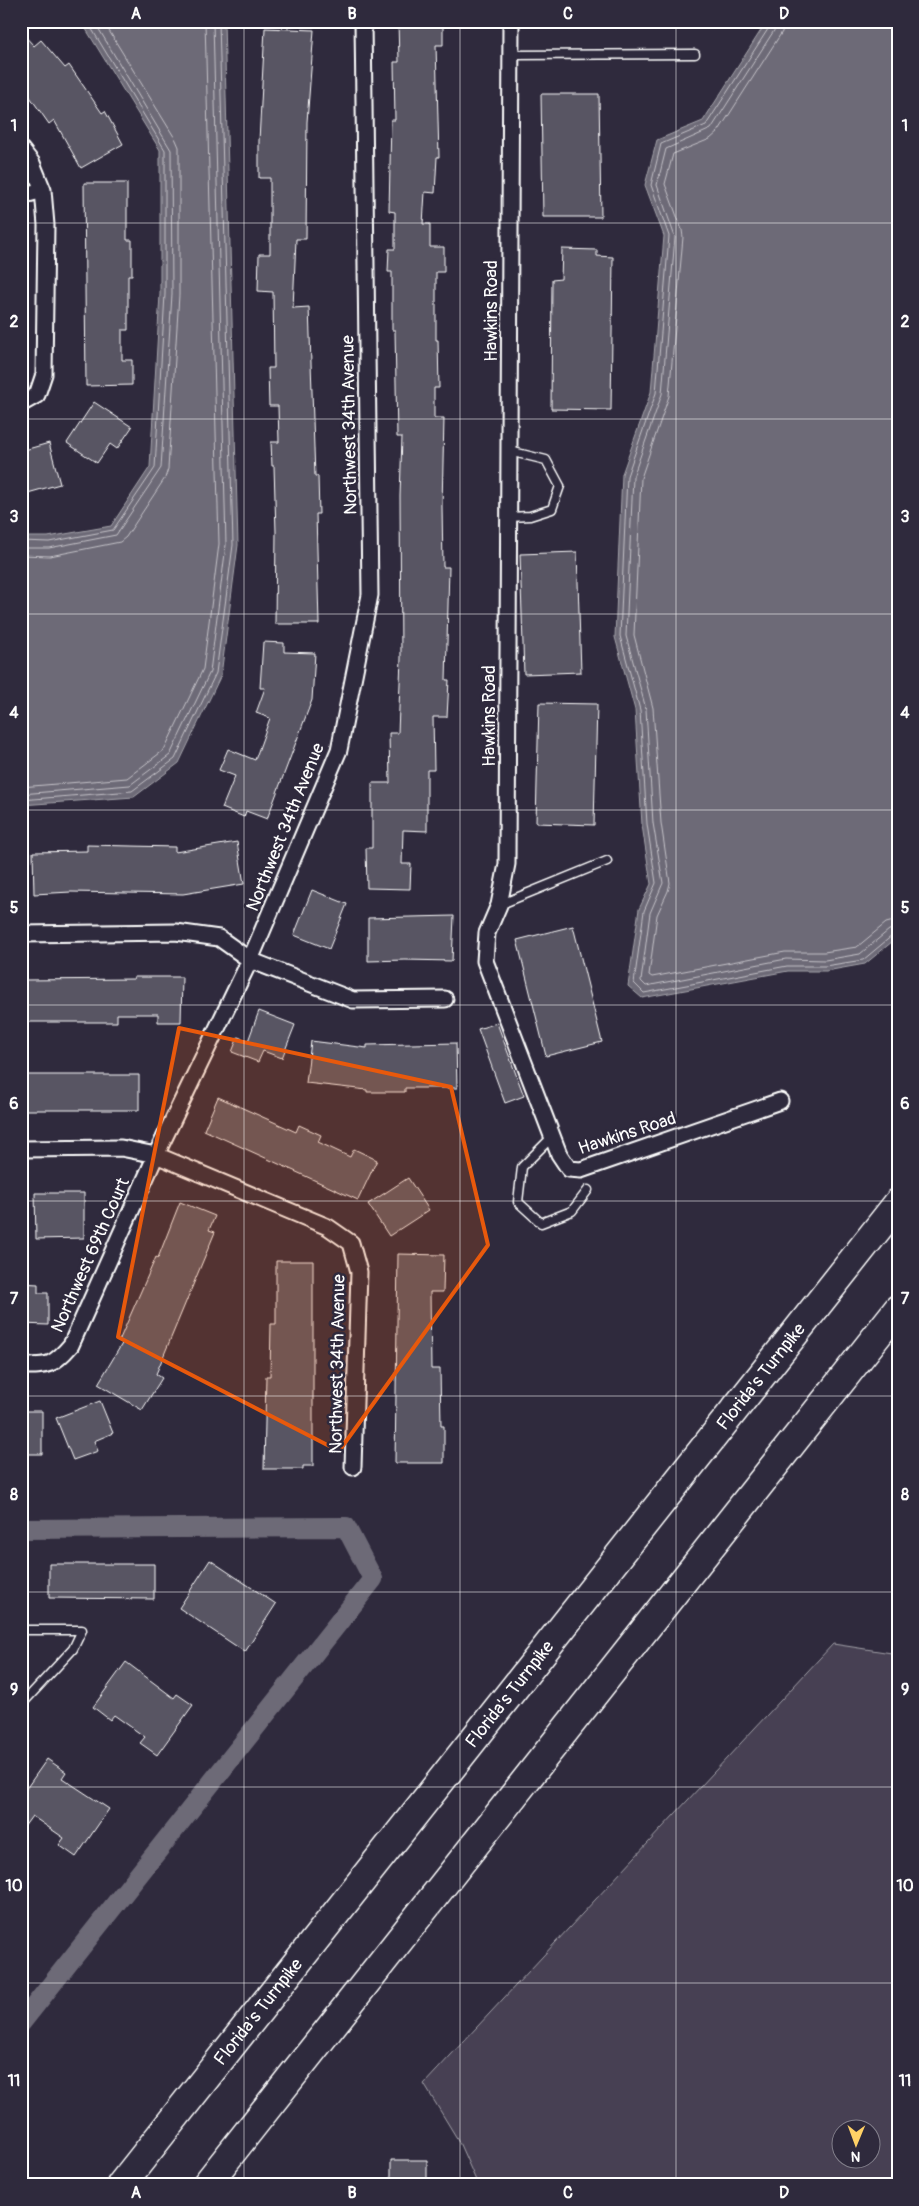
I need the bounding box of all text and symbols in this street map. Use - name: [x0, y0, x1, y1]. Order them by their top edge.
- text: A: [131, 4, 142, 24]
- text: B: [347, 4, 357, 24]
- text: C: [563, 4, 573, 24]
- text: D: [779, 4, 789, 24]
- text: 1: [11, 116, 17, 136]
- text: 1: [902, 116, 908, 136]
- street label: Hawkins Road: [480, 260, 503, 362]
- text: 2: [10, 312, 19, 332]
- text: 2: [901, 312, 910, 332]
- street label: Northwest 34th Avenue: [336, 335, 363, 515]
- text: 3: [10, 507, 19, 527]
- text: 3: [901, 507, 910, 527]
- street label: Hawkins Road: [478, 665, 501, 767]
- text: 4: [9, 703, 19, 723]
- text: 4: [900, 703, 910, 723]
- street label: Northwest 34th Avenue: [241, 740, 330, 915]
- text: 5: [10, 898, 19, 918]
- text: 5: [901, 898, 910, 918]
- text: 6: [9, 1094, 19, 1114]
- text: 6: [900, 1094, 910, 1114]
- street label: Hawkins Road: [575, 1107, 679, 1160]
- street label: Northwest 69th Court: [46, 1174, 135, 1336]
- street label: Northwest 34th Avenue: [324, 1274, 351, 1454]
- text: 7: [10, 1289, 19, 1309]
- text: 7: [901, 1289, 910, 1309]
- street label: Florida's Turnpike: [712, 1318, 811, 1435]
- text: 8: [10, 1485, 18, 1505]
- text: 8: [901, 1485, 909, 1505]
- street label: Florida's Turnpike: [460, 1636, 559, 1753]
- text: 9: [10, 1680, 18, 1700]
- text: 9: [901, 1680, 909, 1700]
- text: 10: [5, 1876, 23, 1896]
- text: 10: [896, 1876, 914, 1896]
- street label: Florida's Turnpike: [209, 1954, 308, 2070]
- text: 11: [8, 2071, 20, 2091]
- text: 11: [899, 2071, 911, 2091]
- north arrow: [832, 2118, 882, 2168]
- text: N: [851, 2148, 861, 2165]
- text: A: [131, 2183, 142, 2203]
- text: B: [347, 2183, 357, 2203]
- text: C: [563, 2183, 573, 2203]
- text: D: [779, 2183, 789, 2203]

